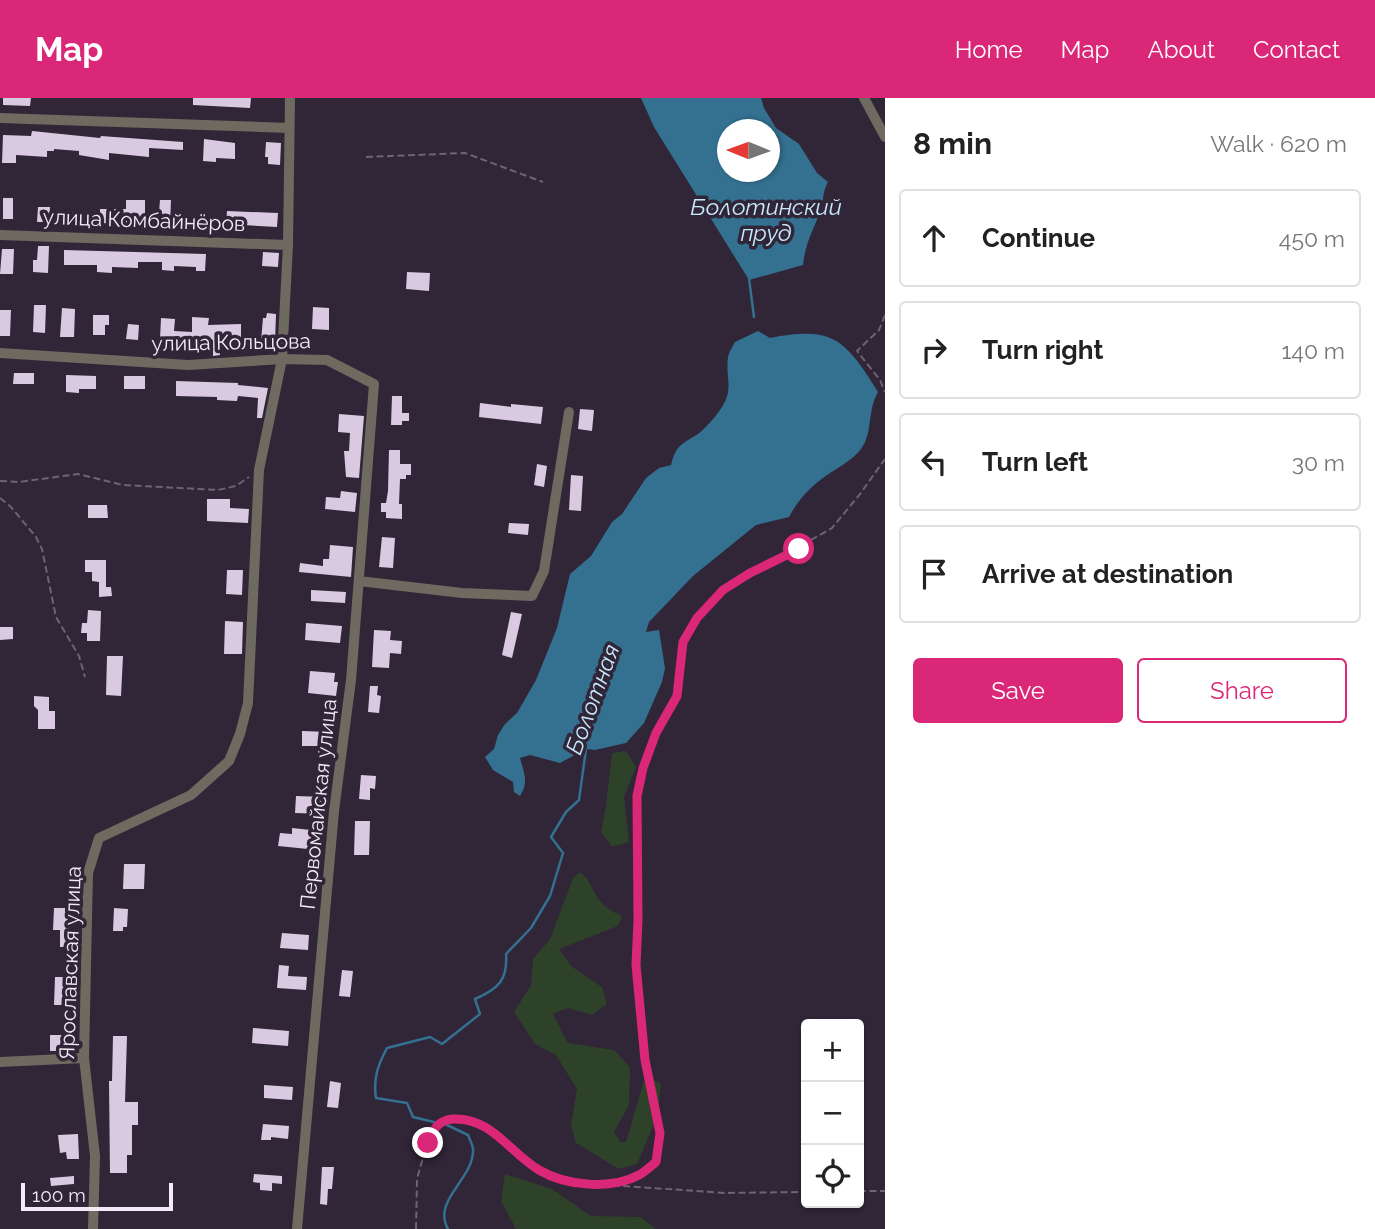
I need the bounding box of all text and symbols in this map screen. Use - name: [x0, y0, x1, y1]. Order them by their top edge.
- text: Map: [35, 30, 103, 69]
- text: Home: [955, 35, 1023, 64]
- text: Map: [1061, 35, 1109, 64]
- text: About: [1147, 35, 1215, 64]
- text: Contact: [1253, 35, 1340, 64]
- north arrow: [717, 119, 780, 182]
- text: 8 min: [913, 126, 992, 161]
- text: Walk · 620 m: [1210, 130, 1347, 157]
- water label: Болотинский пруд: [690, 193, 842, 246]
- street label: улица Комбайнёров: [42, 204, 246, 236]
- icon: ahead: [915, 219, 953, 257]
- text: Continue: [982, 223, 1095, 253]
- text: 450 m: [1279, 225, 1345, 252]
- street label: улица Кольцова: [151, 328, 311, 356]
- icon: right: [915, 331, 953, 369]
- text: Turn right: [982, 335, 1103, 365]
- text: 140 m: [1282, 337, 1345, 364]
- icon: left: [915, 443, 953, 481]
- text: Turn left: [982, 447, 1088, 477]
- text: 30 m: [1292, 449, 1345, 476]
- route start: [783, 533, 814, 564]
- icon: arrive: [915, 555, 953, 593]
- text: Arrive at destination: [982, 559, 1233, 589]
- water label: Болотная: [560, 640, 624, 758]
- button: Save: [913, 658, 1123, 723]
- button: Share: [1137, 658, 1347, 723]
- street label: Первомайская улица: [295, 697, 341, 911]
- street label: Ярославская улица: [54, 866, 86, 1060]
- map controls: [801, 1019, 864, 1208]
- button: +: [801, 1019, 864, 1082]
- button: −: [801, 1082, 864, 1145]
- route end: [412, 1127, 443, 1158]
- button: locate: [801, 1145, 864, 1208]
- scale bar: [21, 1180, 173, 1212]
- text: 100 m: [32, 1184, 86, 1206]

